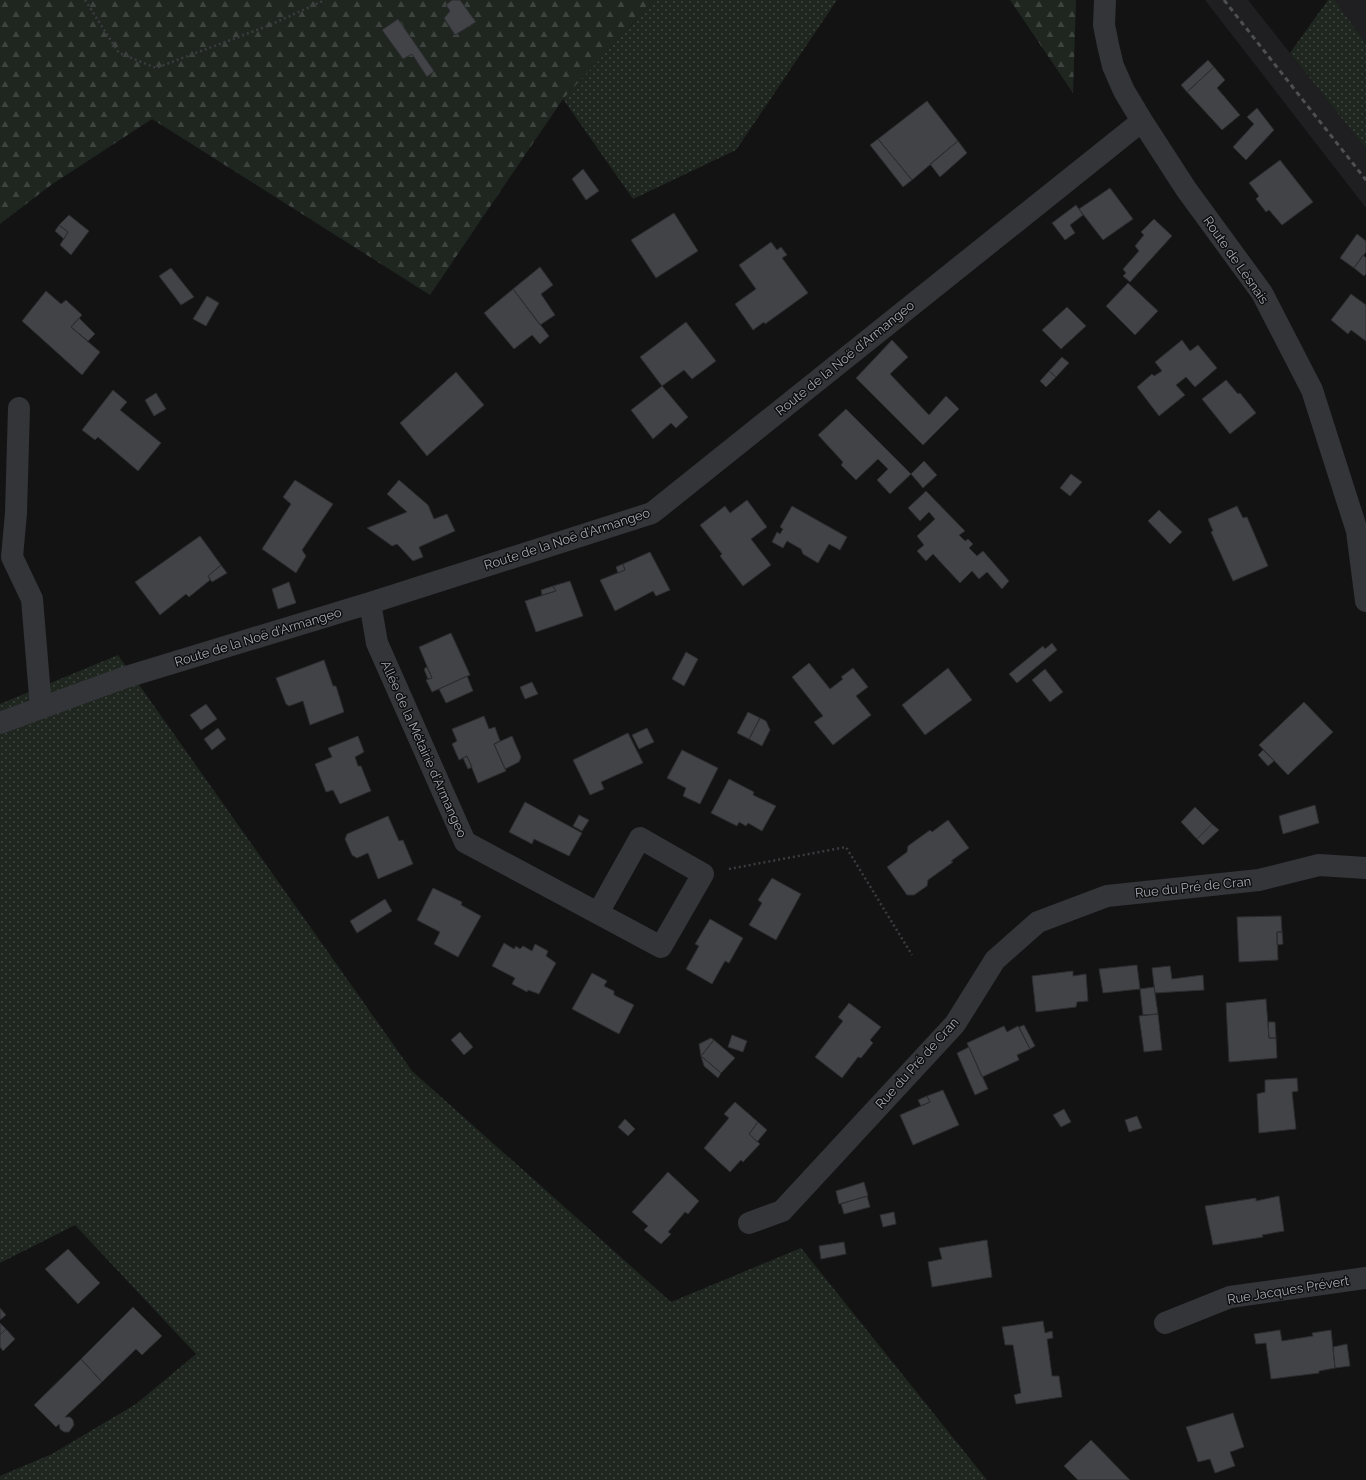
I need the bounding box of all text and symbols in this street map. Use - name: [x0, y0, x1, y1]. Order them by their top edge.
- street label: Route de Lèsnais: [1200, 213, 1272, 307]
- street label: Route de la Noë d'Armangeo: [773, 297, 917, 418]
- street label: Route de la Noë d'Armangeo: [482, 505, 652, 573]
- street label: Route de la Noë d'Armangeo: [173, 604, 343, 670]
- street label: Allée de la Métairie d'Armangeo: [378, 658, 470, 840]
- street label: Rue du Pré de Cran: [1134, 873, 1252, 901]
- street label: Rue du Pré de Cran: [872, 1015, 962, 1111]
- street label: Rue Jacques Prévert: [1226, 1273, 1351, 1307]

